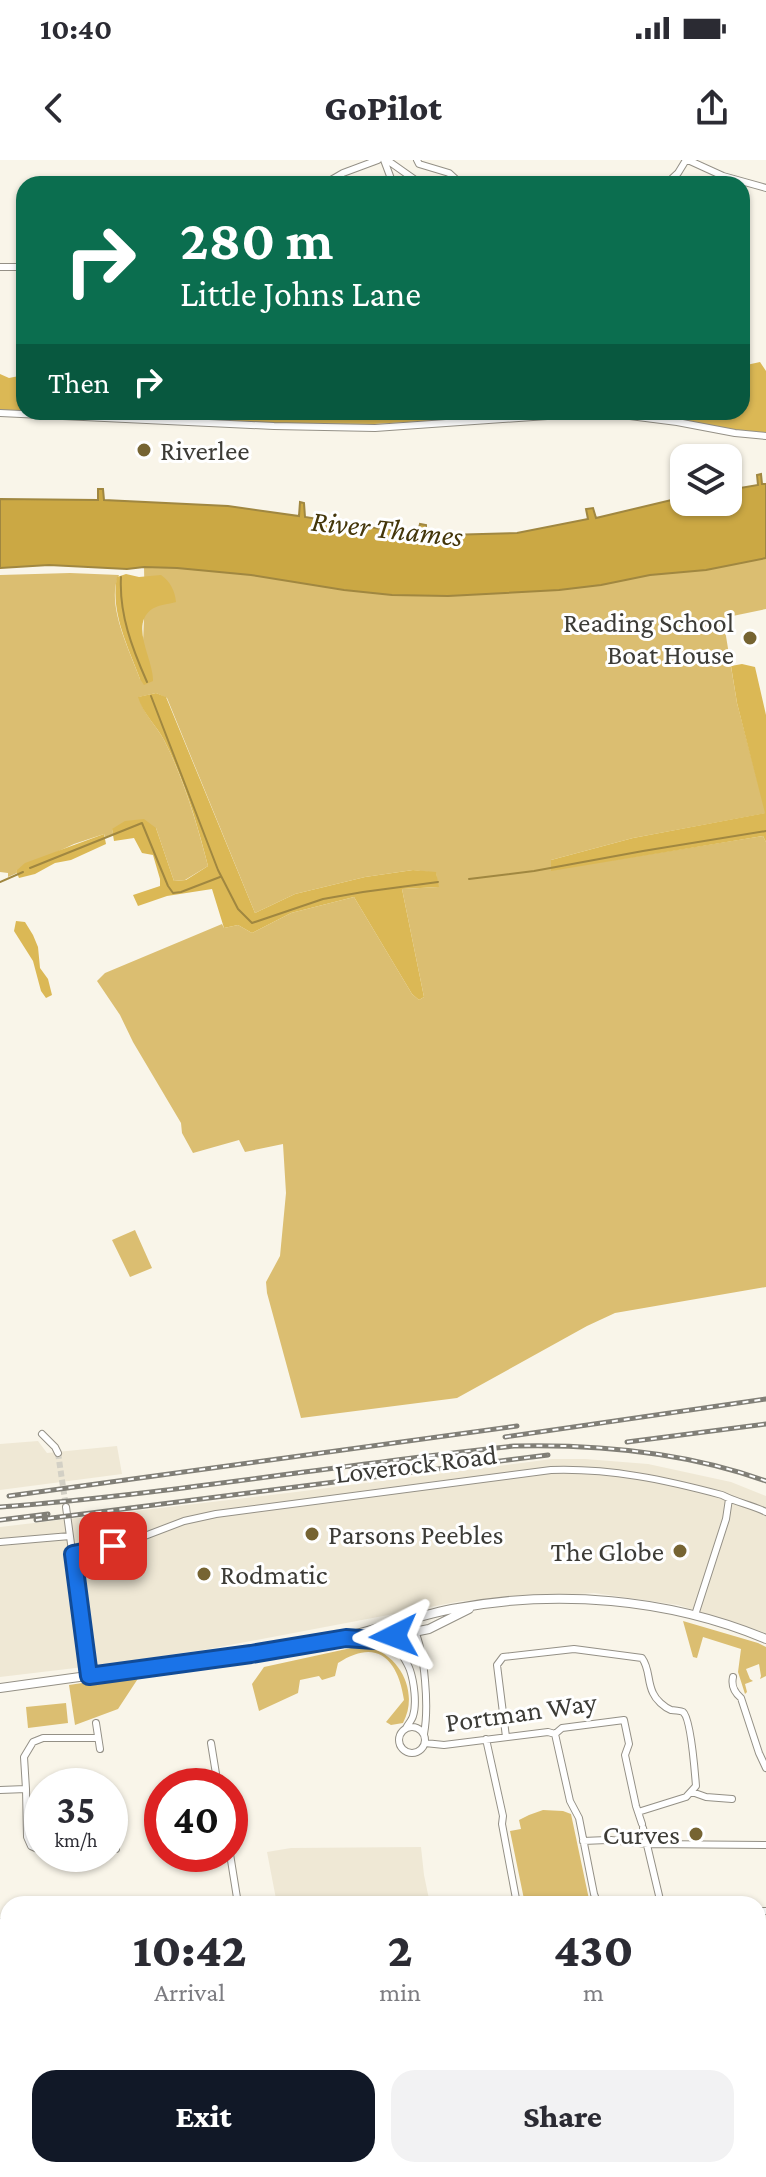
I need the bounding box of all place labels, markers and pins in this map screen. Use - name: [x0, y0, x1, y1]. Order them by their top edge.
- place label: Riverlee: [160, 435, 250, 466]
- marker: Riverlee: [135, 441, 153, 459]
- place label: Reading School Boat House: [563, 607, 734, 670]
- marker: Reading School Boat House: [741, 629, 759, 647]
- pin: [79, 1512, 147, 1580]
- place label: Parsons Peebles: [328, 1519, 504, 1550]
- marker: Parsons Peebles: [303, 1525, 321, 1543]
- place label: The Globe: [551, 1536, 664, 1567]
- marker: The Globe: [671, 1542, 689, 1560]
- place label: Rodmatic: [220, 1559, 328, 1590]
- marker: Rodmatic: [195, 1565, 213, 1583]
- place label: Curves: [603, 1819, 680, 1850]
- marker: Curves: [687, 1825, 705, 1843]

